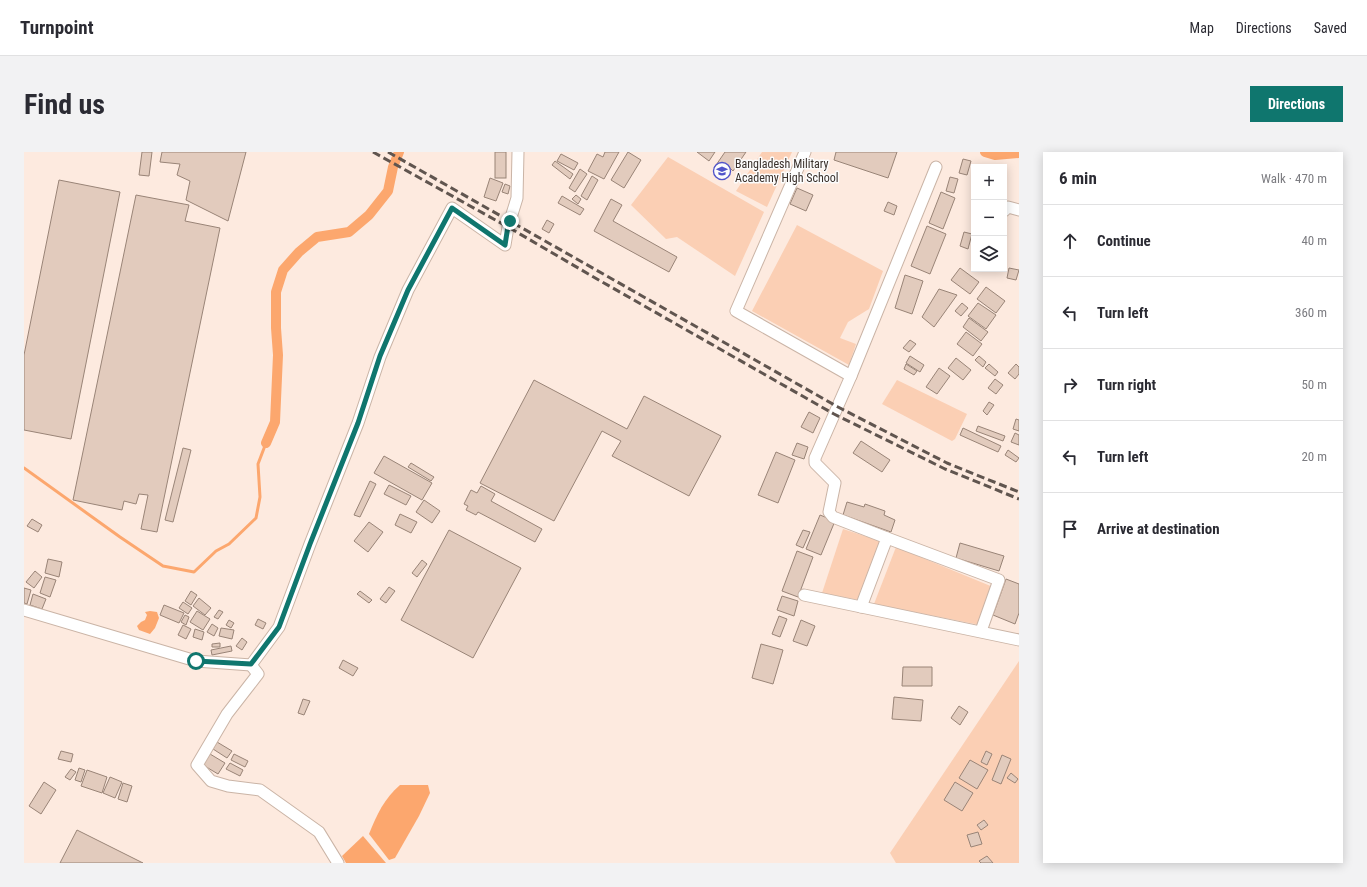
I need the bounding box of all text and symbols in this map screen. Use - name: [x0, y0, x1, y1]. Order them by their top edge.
- text: Turnpoint: [20, 16, 94, 39]
- text: Map: [1190, 20, 1214, 36]
- text: Directions: [1236, 20, 1292, 36]
- text: Saved: [1314, 20, 1347, 36]
- button: Directions: [1250, 86, 1343, 122]
- text: Find us: [24, 88, 105, 121]
- place label: Bangladesh Military Academy High School: [735, 157, 839, 185]
- school or university icon: Bangladesh Military Academy High School: [712, 161, 732, 181]
- map controls: [971, 164, 1007, 272]
- button: +: [971, 164, 1007, 200]
- text: 6 min: [1059, 168, 1097, 188]
- text: Walk · 470 m: [1261, 171, 1327, 186]
- button: −: [971, 200, 1007, 236]
- route end: [501, 212, 519, 230]
- icon: ahead: [1059, 230, 1081, 252]
- text: Continue: [1097, 232, 1151, 250]
- text: 40 m: [1301, 233, 1327, 248]
- button: layers: [971, 236, 1007, 272]
- icon: left: [1059, 302, 1081, 324]
- text: Turn left: [1097, 304, 1148, 322]
- text: 360 m: [1295, 305, 1327, 320]
- icon: right: [1059, 374, 1081, 396]
- text: Turn right: [1097, 376, 1156, 394]
- text: 50 m: [1301, 377, 1327, 392]
- icon: left: [1059, 446, 1081, 468]
- text: Turn left: [1097, 448, 1148, 466]
- text: 20 m: [1301, 449, 1327, 464]
- icon: arrive: [1059, 518, 1081, 540]
- text: Arrive at destination: [1097, 520, 1220, 538]
- route start: [187, 652, 205, 670]

